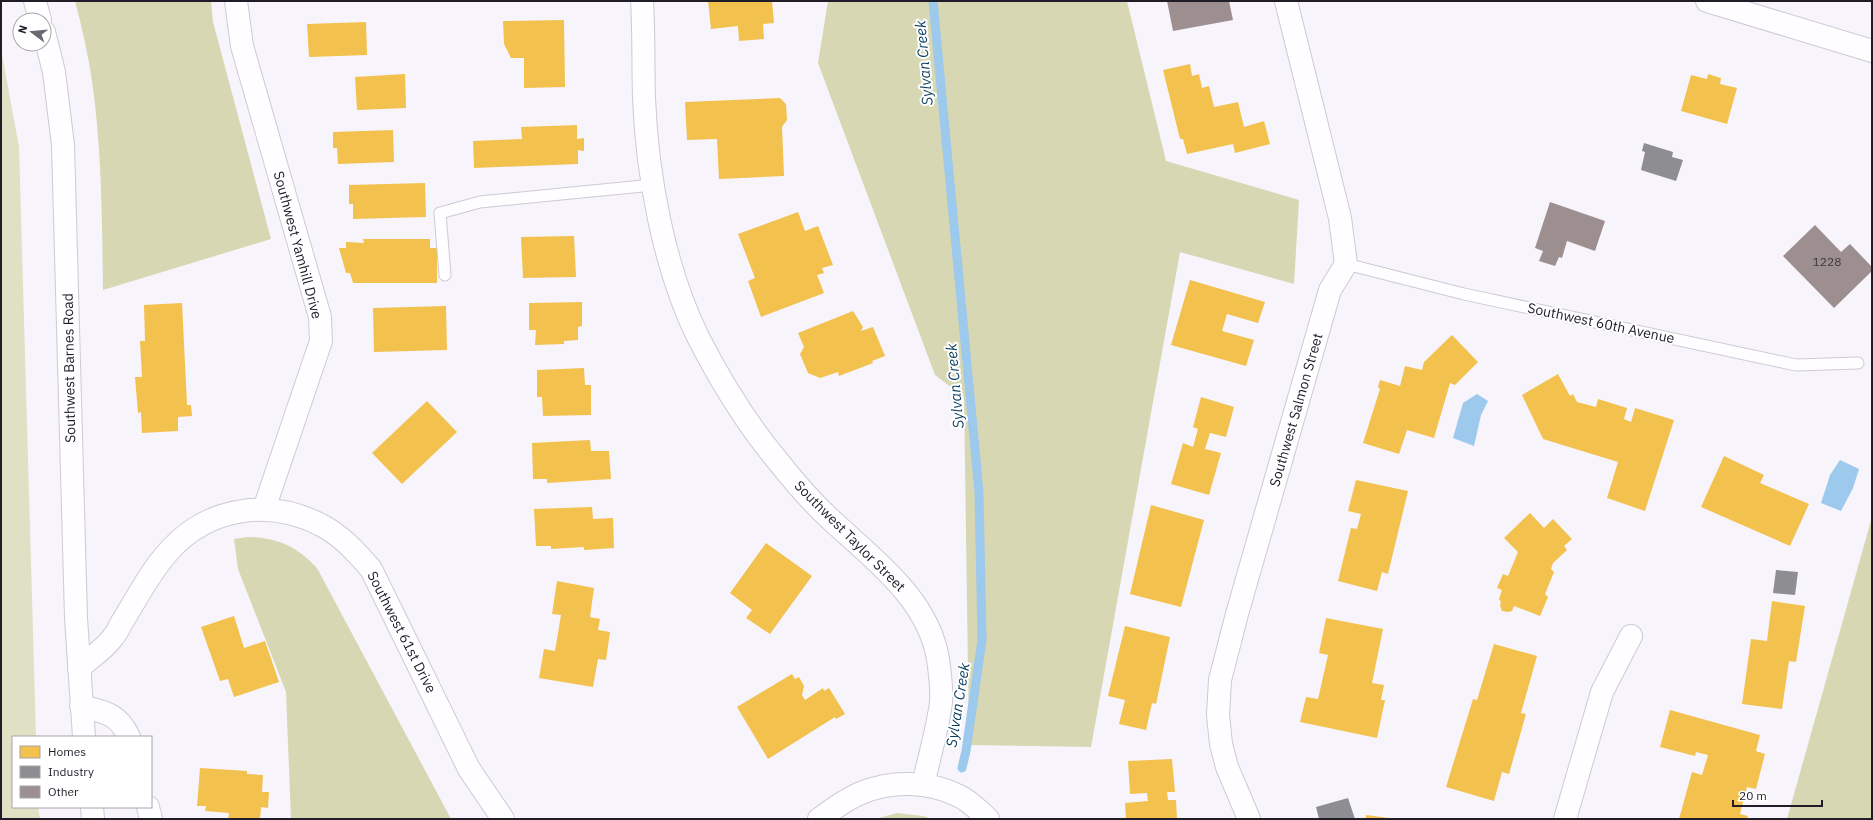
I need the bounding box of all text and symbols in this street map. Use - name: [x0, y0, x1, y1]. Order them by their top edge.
- north arrow: [12, 12, 52, 52]
- water label: Sylvan Creek: [910, 20, 937, 106]
- text: N: [15, 23, 30, 35]
- street label: Southwest Yamhill Drive: [270, 169, 326, 321]
- house number: 1228: [1813, 254, 1841, 269]
- street label: Southwest Barnes Road: [59, 293, 79, 443]
- street label: Southwest 60th Avenue: [1526, 299, 1676, 347]
- street label: Southwest Salmon Street: [1265, 331, 1327, 489]
- water label: Sylvan Creek: [941, 343, 968, 429]
- street label: Southwest Taylor Street: [791, 477, 909, 595]
- street label: Southwest 61st Drive: [364, 568, 441, 696]
- water label: Sylvan Creek: [941, 661, 974, 749]
- legend: [12, 736, 152, 808]
- text: Homes: [48, 744, 86, 759]
- text: Industry: [48, 764, 94, 779]
- scale bar: [1733, 782, 1822, 808]
- text: Other: [48, 784, 79, 799]
- text: 20 m: [1739, 788, 1767, 803]

